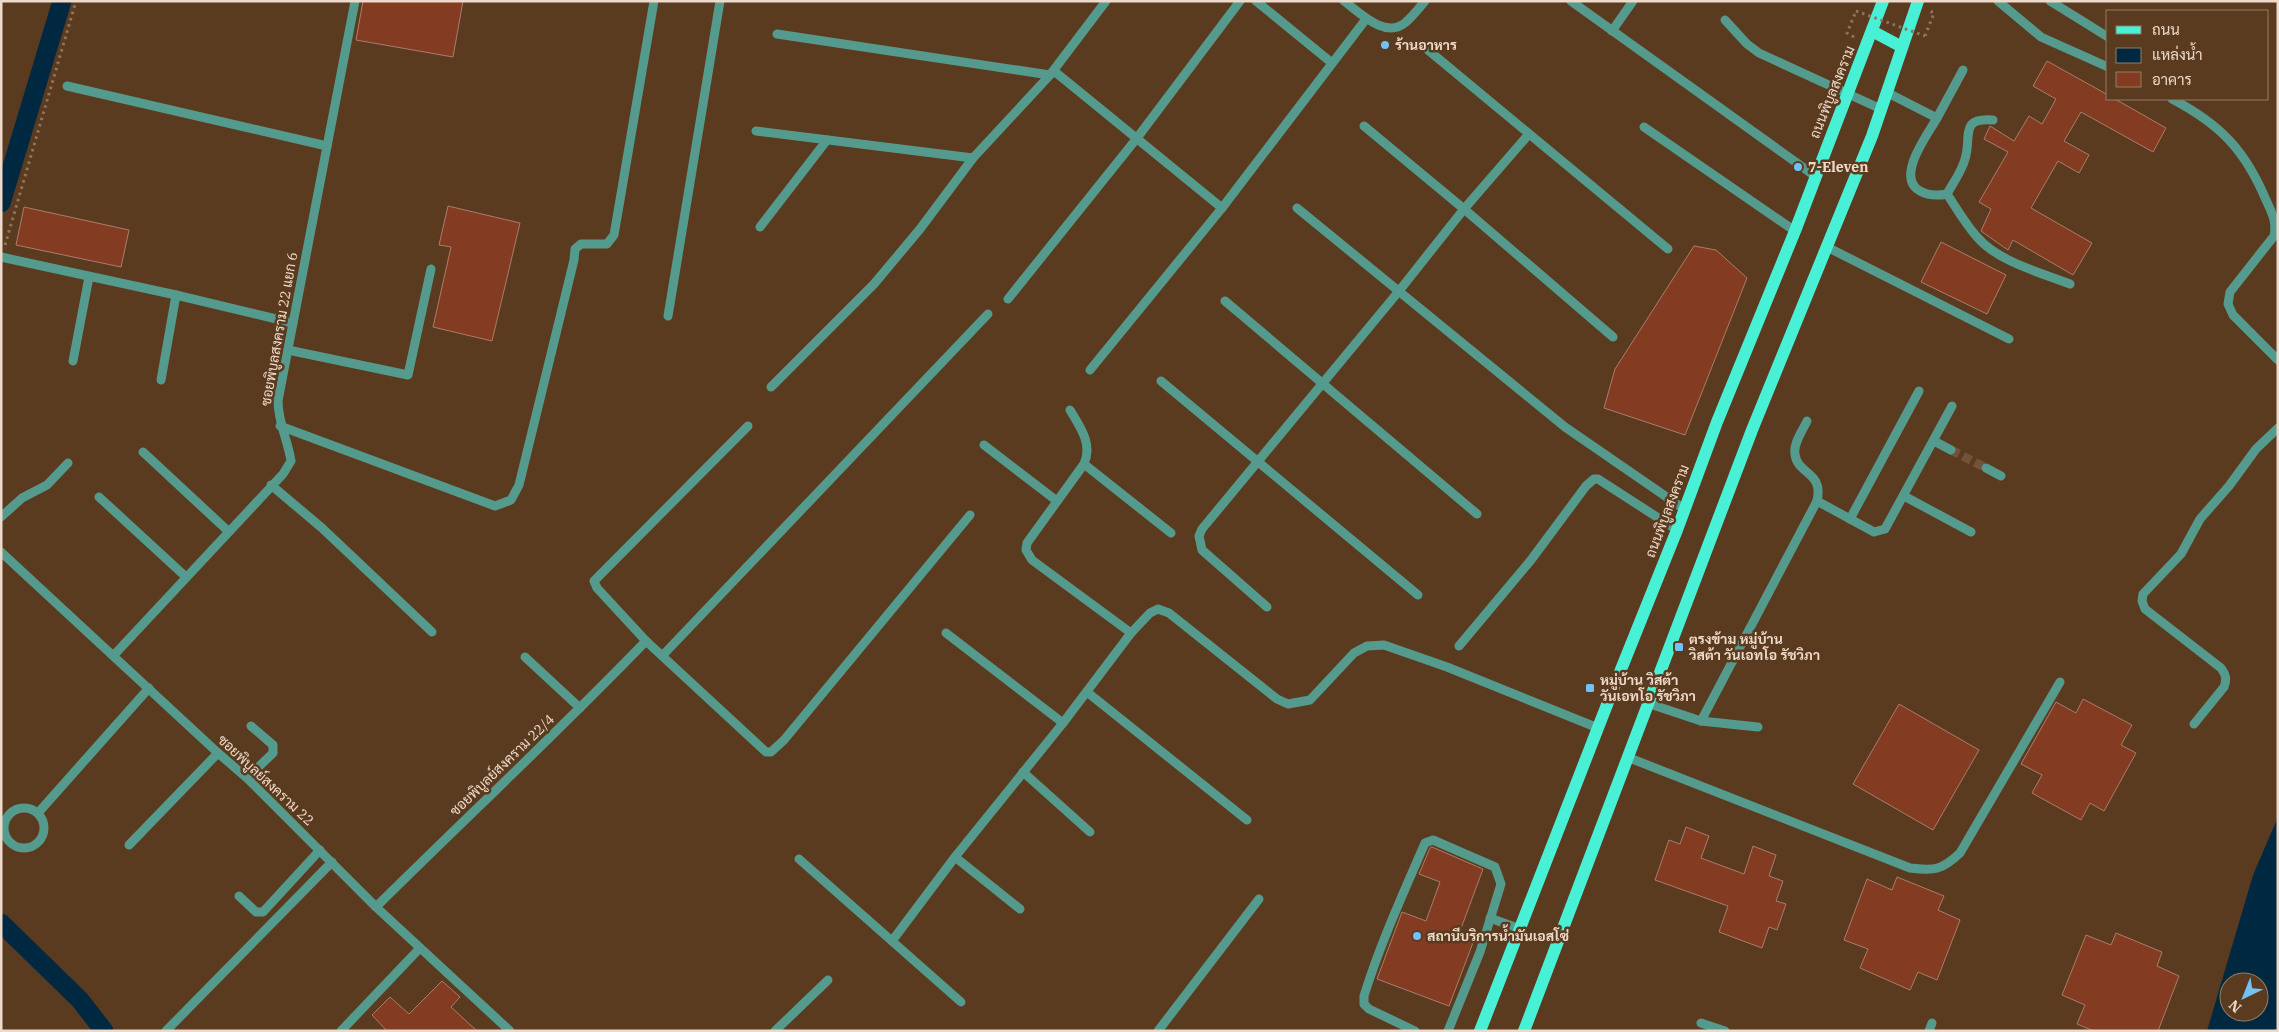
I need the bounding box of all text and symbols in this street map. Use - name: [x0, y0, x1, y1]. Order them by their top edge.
- legend: [2106, 10, 2269, 100]
- text: ถนน: [2152, 20, 2180, 39]
- place label: ร้านอาหาร: [1395, 36, 1457, 54]
- marker: ร้านอาหาร: [1379, 39, 1391, 51]
- text: แหล่งน้ำ: [2152, 42, 2203, 64]
- street label: ถนนพิบูลสงคราม: [1805, 43, 1860, 141]
- text: อาคาร: [2152, 70, 2192, 89]
- place label: 7-Eleven: [1808, 158, 1868, 176]
- marker: 7-Eleven: [1792, 161, 1804, 173]
- street label: ซอยพิบูลสงคราม 22 แยก 6: [257, 250, 302, 408]
- street label: ถนนพิบูลสงคราม: [1641, 462, 1694, 560]
- place label: ตรงข้าม หมู่บ้าน วิสต้า วันเอทโอ รัชวิภา: [1688, 630, 1820, 664]
- marker: ตรงข้าม หมู่บ้าน วิสต้า วันเอทโอ รัชวิภา: [1673, 641, 1685, 653]
- place label: หมู่บ้าน วิสต้า วันเอทโอ รัชวิภา: [1600, 671, 1696, 705]
- marker: หมู่บ้าน วิสต้า วันเอทโอ รัชวิภา: [1584, 682, 1596, 694]
- street label: ซอยพิบูลย์สงคราม 22/4: [446, 710, 559, 820]
- street label: ซอยพิบูลย์สงคราม 22: [213, 731, 318, 830]
- place label: สถานีบริการน้ำมันเอสโซ่: [1427, 924, 1569, 945]
- marker: สถานีบริการน้ำมันเอสโซ่: [1411, 930, 1423, 942]
- north arrow: [2219, 972, 2269, 1022]
- text: N: [2225, 996, 2245, 1017]

